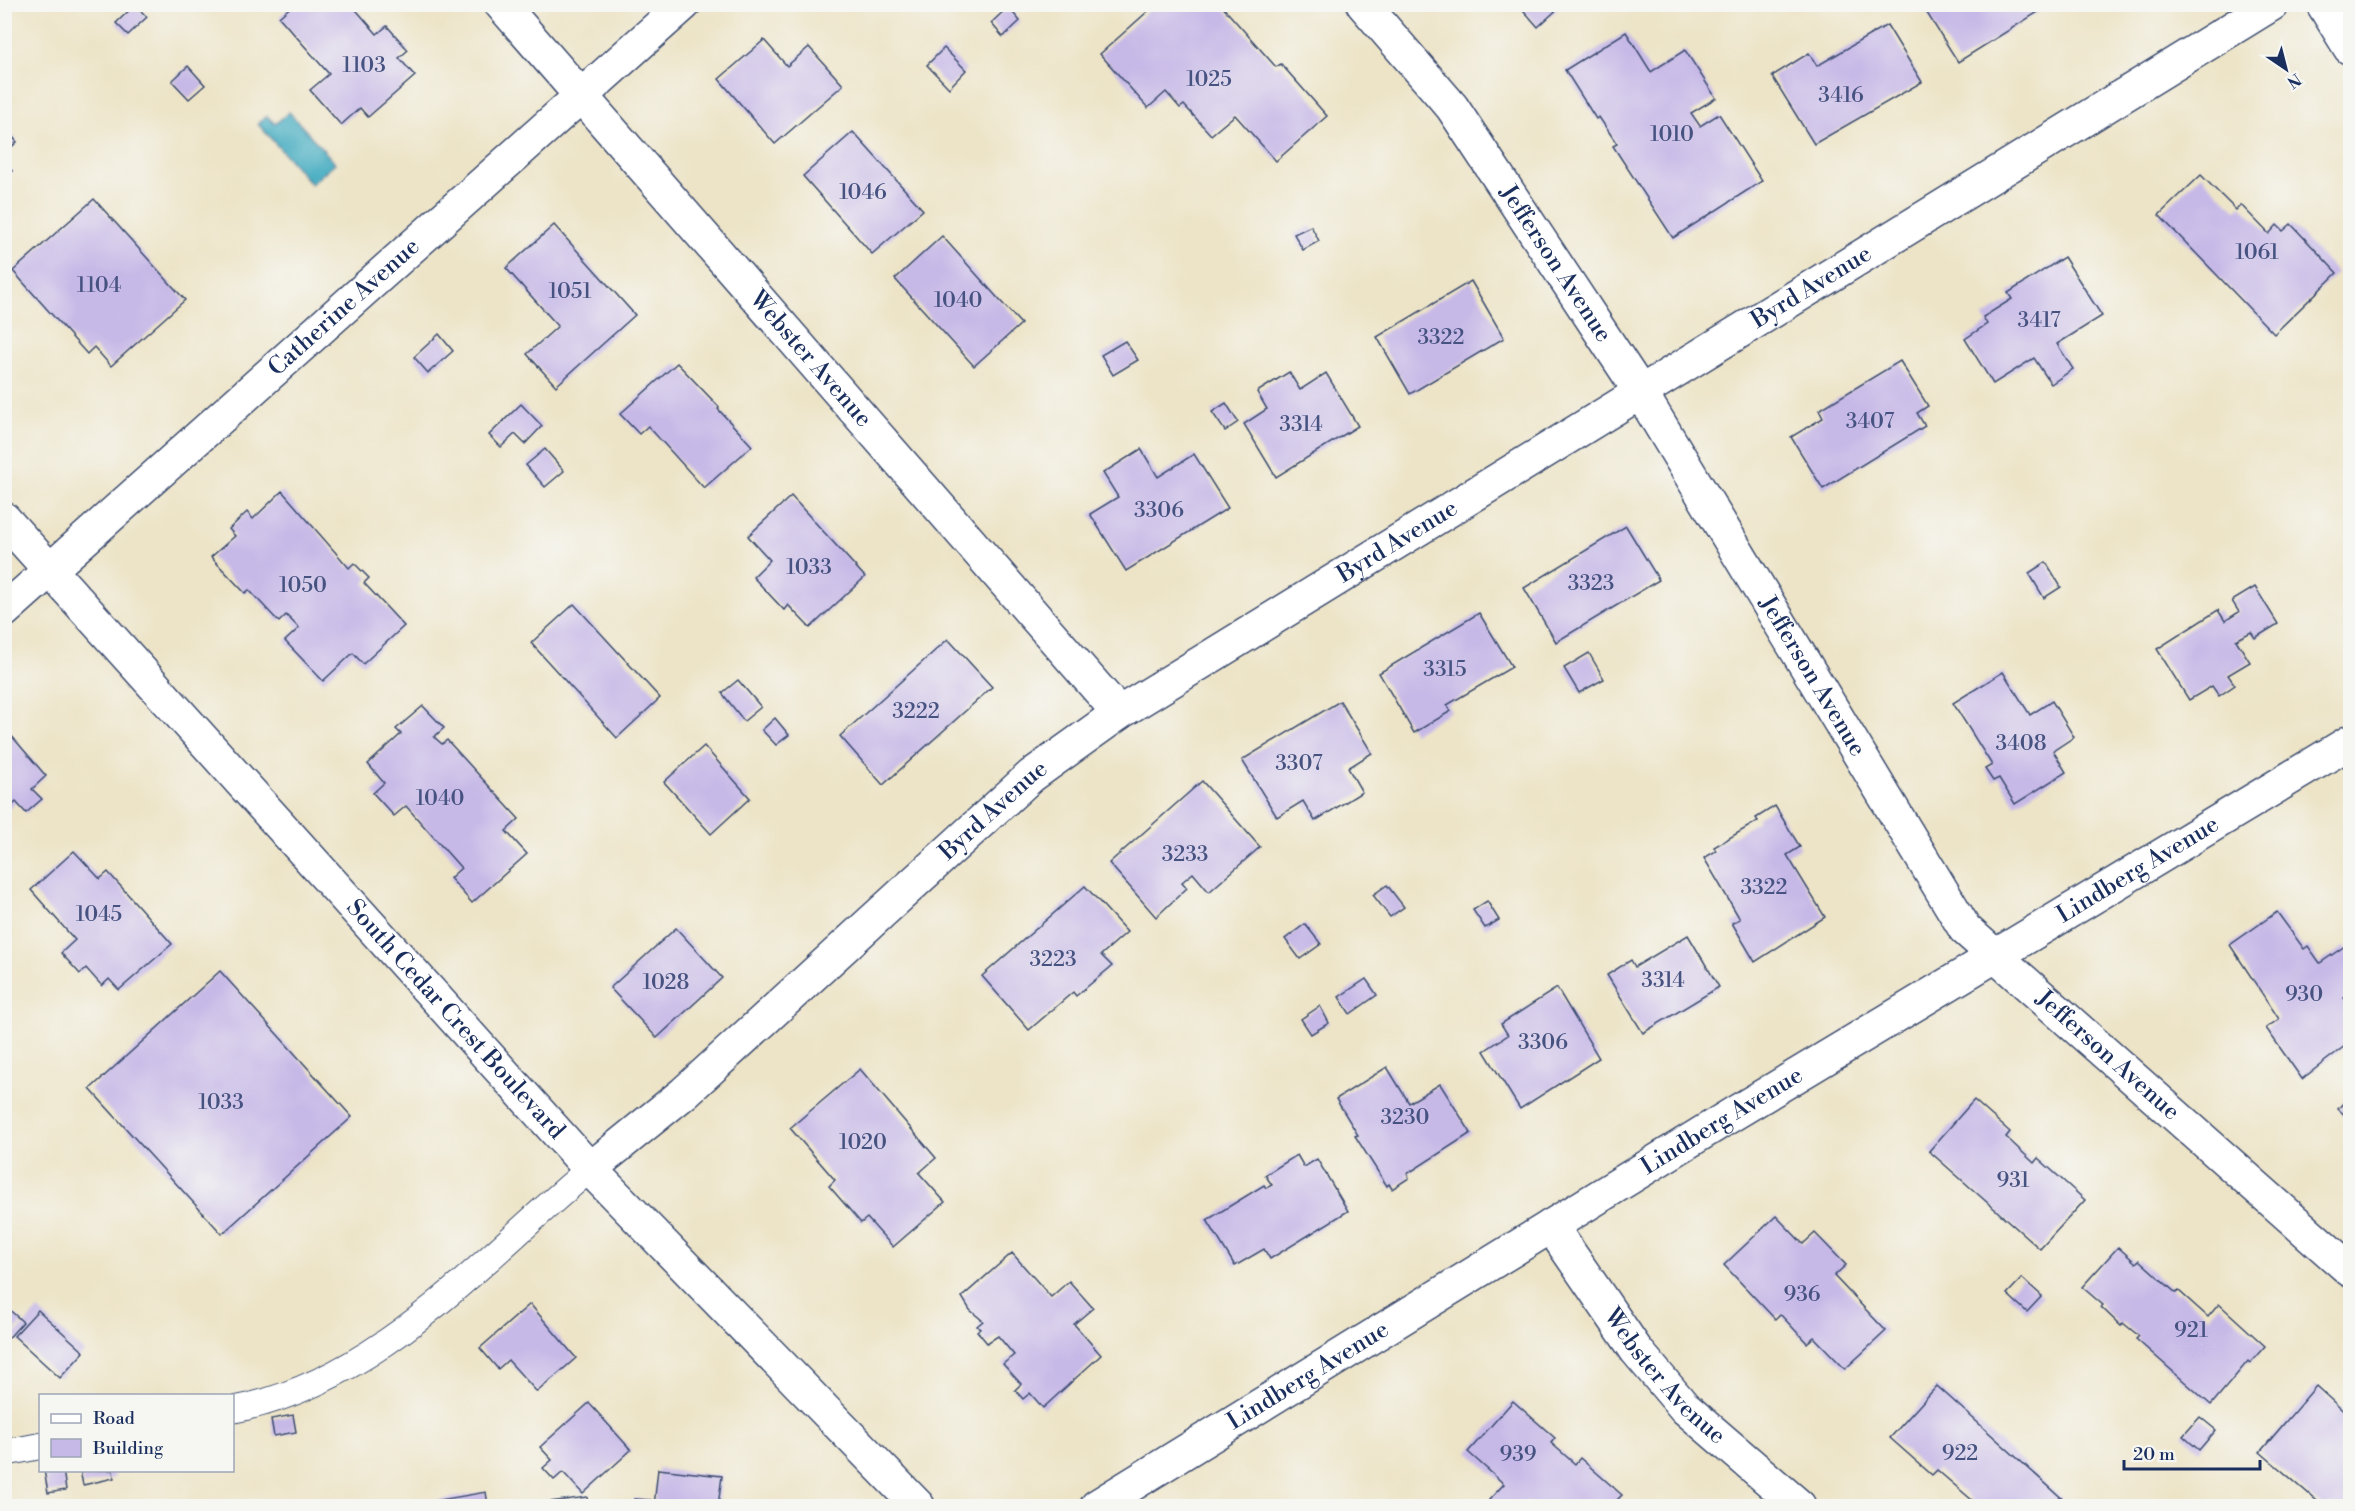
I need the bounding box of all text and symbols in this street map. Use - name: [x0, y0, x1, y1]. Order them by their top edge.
- north arrow: [2256, 39, 2316, 99]
- house number: 1103: [342, 53, 386, 79]
- house number: 1025: [1186, 67, 1232, 93]
- text: N: [2283, 69, 2305, 92]
- house number: 3416: [1818, 83, 1864, 109]
- house number: 1010: [1650, 122, 1694, 148]
- street label: Jefferson Avenue: [1492, 179, 1618, 348]
- house number: 1046: [839, 180, 887, 206]
- street label: Catherine Avenue: [262, 232, 426, 383]
- street label: Byrd Avenue: [1745, 239, 1877, 336]
- house number: 1061: [2235, 240, 2279, 266]
- house number: 1104: [77, 273, 121, 299]
- house number: 1051: [549, 279, 591, 305]
- street label: Webster Avenue: [742, 284, 878, 434]
- house number: 1040: [934, 288, 982, 314]
- house number: 3417: [2018, 308, 2061, 334]
- house number: 3322: [1417, 325, 1465, 351]
- house number: 3407: [1846, 409, 1895, 435]
- house number: 3314: [1279, 412, 1323, 438]
- street label: Byrd Avenue: [1331, 493, 1463, 591]
- house number: 3306: [1134, 498, 1184, 524]
- house number: 1033: [786, 555, 832, 581]
- house number: 3323: [1568, 571, 1614, 597]
- house number: 1050: [279, 573, 327, 599]
- street label: Jefferson Avenue: [1752, 590, 1872, 762]
- house number: 3315: [1423, 657, 1467, 683]
- house number: 3222: [892, 699, 940, 725]
- house number: 3408: [1995, 731, 2047, 757]
- house number: 3307: [1275, 751, 1323, 777]
- street label: Byrd Avenue: [932, 754, 1054, 868]
- house number: 1040: [416, 786, 464, 812]
- street label: Lindberg Avenue: [2051, 809, 2225, 930]
- house number: 3233: [1162, 842, 1208, 868]
- house number: 3322: [1740, 875, 1788, 901]
- street label: South Cedar Crest Boulevard: [339, 893, 571, 1146]
- house number: 1045: [76, 902, 122, 928]
- house number: 3223: [1029, 947, 1077, 973]
- house number: 3314: [1641, 968, 1685, 994]
- house number: 1028: [643, 970, 689, 996]
- house number: 930: [2285, 982, 2323, 1008]
- street label: Jefferson Avenue: [2029, 983, 2186, 1127]
- house number: 3306: [1518, 1030, 1568, 1056]
- street label: Lindberg Avenue: [1636, 1060, 1808, 1182]
- house number: 1033: [198, 1090, 244, 1116]
- house number: 3230: [1380, 1105, 1430, 1131]
- house number: 1020: [839, 1130, 887, 1156]
- house number: 931: [1997, 1168, 2029, 1194]
- house number: 936: [1783, 1282, 1821, 1308]
- street label: Webster Avenue: [1596, 1302, 1732, 1451]
- street label: Lindberg Avenue: [1222, 1315, 1394, 1437]
- house number: 921: [2174, 1318, 2208, 1344]
- legend: [39, 1394, 234, 1472]
- text: Road: [93, 1407, 136, 1430]
- scale bar: [2124, 1433, 2260, 1471]
- text: Building: [92, 1437, 164, 1460]
- house number: 922: [1942, 1441, 1978, 1467]
- house number: 939: [1499, 1442, 1537, 1468]
- text: 20 m: [2133, 1443, 2175, 1466]

